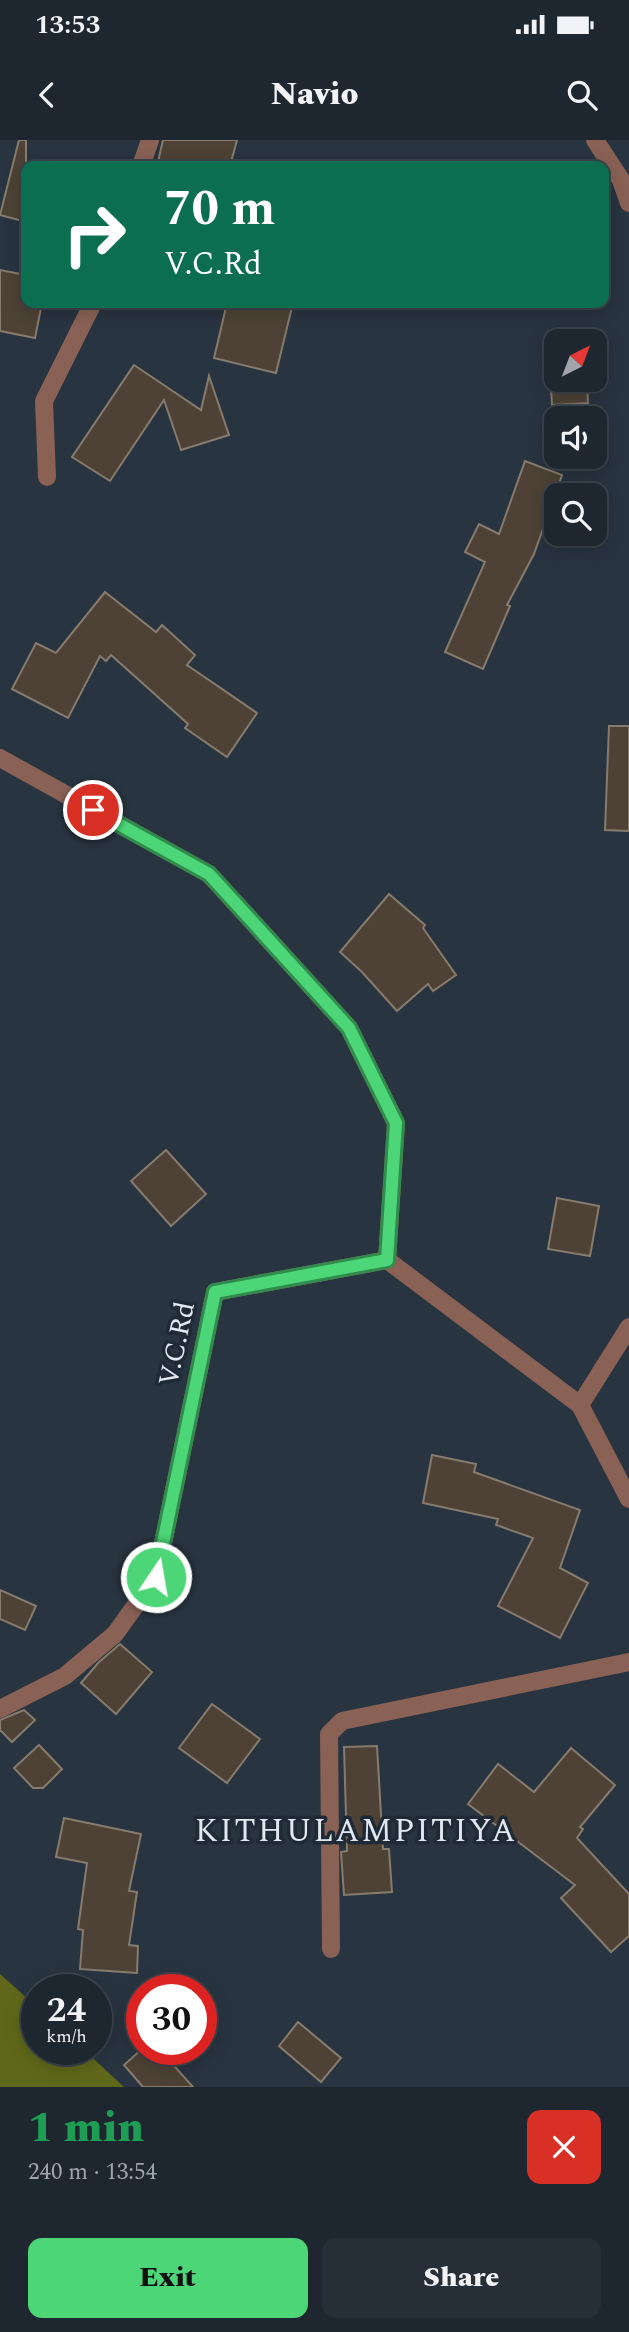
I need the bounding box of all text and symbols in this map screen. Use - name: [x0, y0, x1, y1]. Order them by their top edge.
- text: 13:53: [35, 5, 100, 45]
- text: Navio: [271, 70, 358, 119]
- icon: back: [28, 76, 66, 114]
- icon: search: [563, 76, 601, 114]
- text: 70 m: [164, 172, 275, 247]
- icon: right: [49, 189, 140, 280]
- text: V.C.Rd: [164, 240, 262, 289]
- north arrow: [544, 329, 607, 392]
- map controls: [544, 329, 607, 546]
- button: sound: [544, 406, 607, 469]
- button: search: [544, 483, 607, 546]
- pin: [63, 780, 123, 840]
- icon: arrive: [74, 791, 112, 829]
- street label: V.C.Rd: [147, 1298, 207, 1390]
- position arrow: [119, 1540, 193, 1614]
- district label: KITHULAMPITIYA: [195, 1807, 517, 1856]
- speed limit sign: 30: [126, 1974, 217, 2065]
- text: 24: [47, 1984, 86, 2037]
- text: km/h: [46, 2023, 87, 2050]
- text: 1 min: [28, 2097, 144, 2160]
- button: close: [527, 2110, 601, 2184]
- text: 240 m · 13:54: [28, 2155, 157, 2190]
- button: Exit: [28, 2238, 308, 2318]
- button: Share: [322, 2238, 601, 2318]

